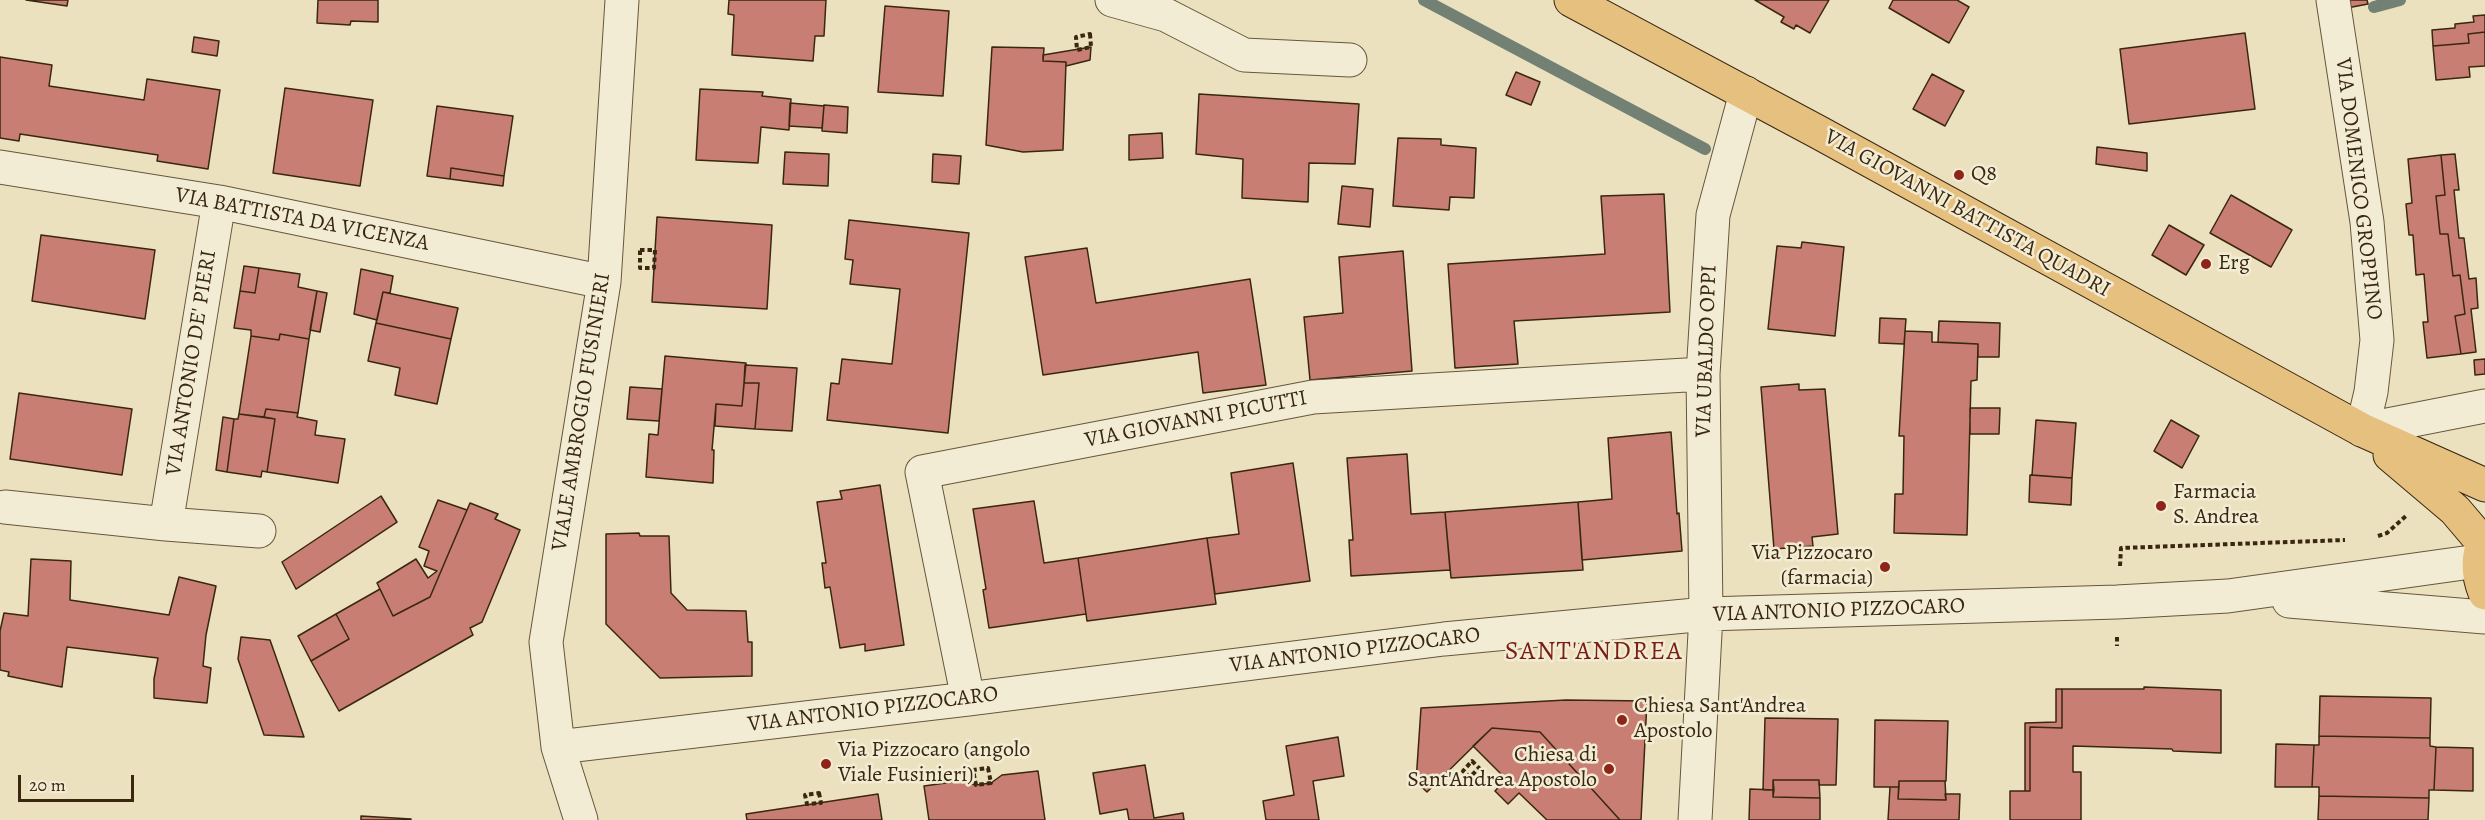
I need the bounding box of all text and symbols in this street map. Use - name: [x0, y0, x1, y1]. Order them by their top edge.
- street label: VIA DOMENICO GROPPINO: [2329, 56, 2387, 322]
- street label: VIA GIOVANNI BATTISTA QUADRI: [1820, 124, 2114, 304]
- place label: Q8: [1971, 162, 1997, 188]
- marker: Q8: [1952, 168, 1966, 182]
- street label: VIA BATTISTA DA VICENZA: [173, 182, 431, 258]
- street label: VIA ANTONIO DE' PIERI: [161, 248, 223, 478]
- place label: Erg: [2218, 251, 2250, 277]
- marker: Erg: [2199, 257, 2213, 271]
- street label: VIA UBALDO OPPI: [1691, 264, 1723, 438]
- street label: VIALE AMBROGIO FUSINIERI: [547, 271, 617, 553]
- street label: VIA GIOVANNI PICUTTI: [1083, 385, 1309, 455]
- place label: Farmacia S. Andrea: [2173, 480, 2259, 532]
- marker: Farmacia S. Andrea: [2154, 499, 2168, 513]
- place label: Via Pizzocaro (farmacia): [1752, 541, 1873, 592]
- marker: Via Pizzocaro (farmacia): [1878, 560, 1892, 574]
- street label: VIA ANTONIO PIZZOCARO: [1713, 593, 1965, 629]
- street label: VIA ANTONIO PIZZOCARO: [1228, 623, 1482, 679]
- district label: SANT'ANDREA: [1505, 637, 1683, 669]
- street label: VIA ANTONIO PIZZOCARO: [746, 682, 1000, 738]
- place label: Chiesa Sant'Andrea Apostolo: [1634, 694, 1806, 746]
- marker: Chiesa Sant'Andrea Apostolo: [1615, 713, 1629, 727]
- place label: Via Pizzocaro (angolo Viale Fusinieri): [838, 738, 1030, 790]
- place label: Chiesa di Sant'Andrea Apostolo: [1407, 743, 1597, 794]
- marker: Via Pizzocaro (angolo Viale Fusinieri): [819, 757, 833, 771]
- marker: Chiesa di Sant'Andrea Apostolo: [1602, 762, 1616, 776]
- scale bar: [21, 763, 136, 801]
- text: 20 m: [29, 773, 66, 797]

